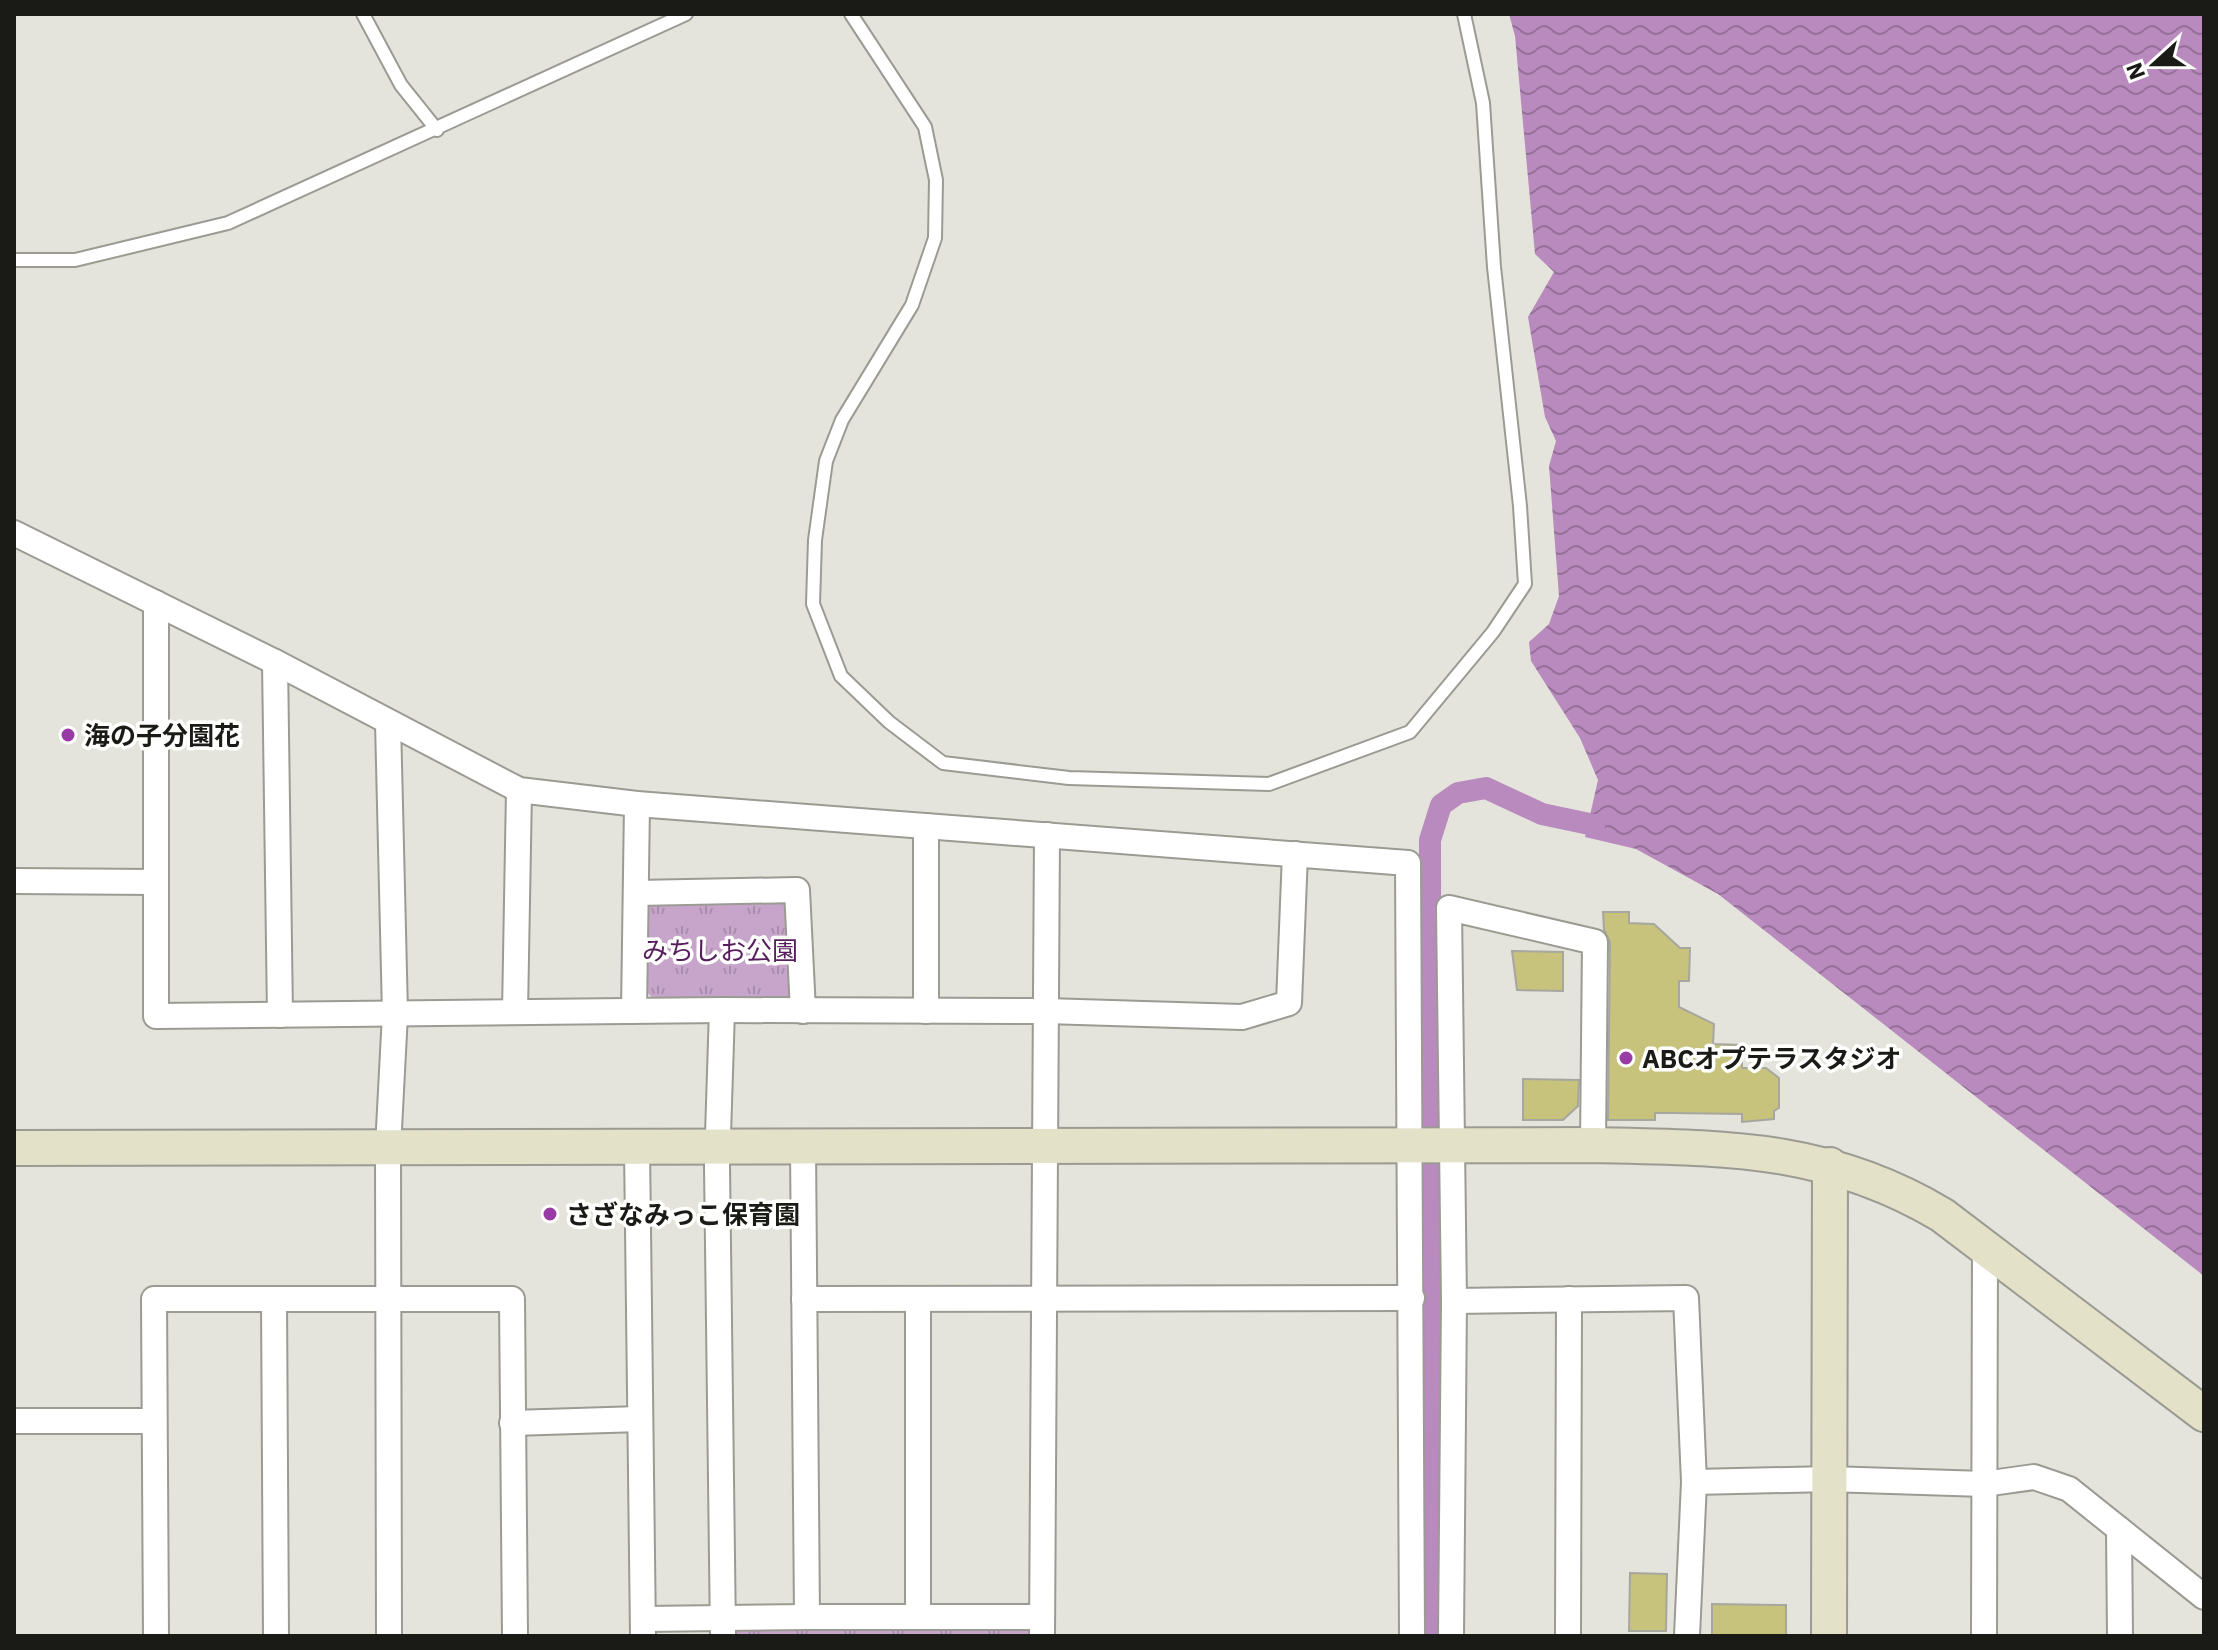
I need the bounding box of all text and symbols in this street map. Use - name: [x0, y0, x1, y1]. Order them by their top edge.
- north arrow: [2114, 24, 2194, 104]
- text: N: [2118, 59, 2151, 84]
- place label: 海の子分園花: [84, 718, 240, 752]
- marker: 海の子分園花: [59, 726, 77, 744]
- park label: みちしお公園: [642, 933, 798, 967]
- place label: ABCオプテラスタジオ: [1642, 1041, 1902, 1075]
- marker: ABCオプテラスタジオ: [1617, 1049, 1635, 1067]
- place label: さざなみっこ保育園: [566, 1197, 800, 1231]
- marker: さざなみっこ保育園: [541, 1205, 559, 1223]

